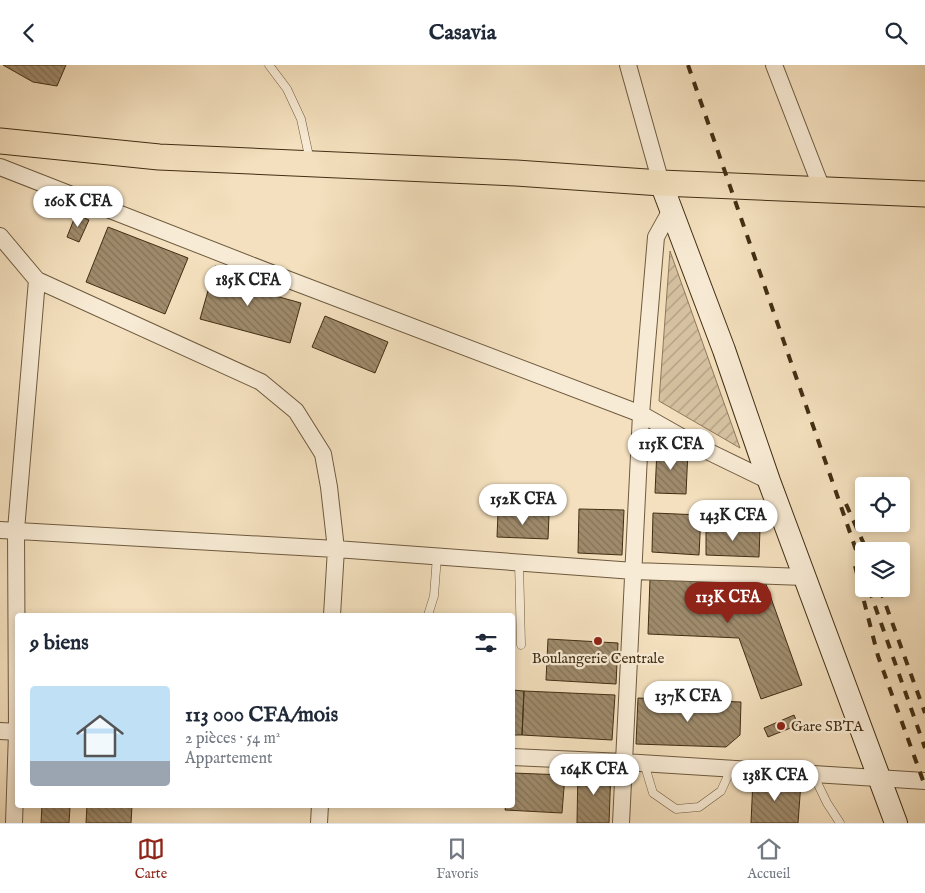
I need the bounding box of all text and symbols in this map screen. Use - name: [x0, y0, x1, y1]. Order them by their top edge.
- icon: back: [15, 19, 43, 47]
- text: Casavia: [429, 19, 496, 47]
- icon: search: [882, 19, 910, 47]
- pin: 160K CFA: [26, 185, 130, 228]
- text: 160K CFA: [44, 192, 112, 212]
- pin: 185K CFA: [196, 265, 300, 307]
- text: 185K CFA: [215, 271, 281, 291]
- pin: 115K CFA: [619, 429, 723, 471]
- text: 115K CFA: [639, 435, 703, 455]
- map controls: [855, 477, 910, 597]
- button: locate: [855, 477, 910, 532]
- pin: 152K CFA: [471, 483, 575, 526]
- text: 152K CFA: [490, 490, 556, 510]
- pin: 143K CFA: [681, 499, 785, 542]
- text: 143K CFA: [700, 506, 766, 526]
- button: layers: [855, 542, 910, 597]
- pin: 113K CFA: [676, 581, 780, 624]
- text: 113K CFA: [696, 588, 760, 608]
- icon: filters: [472, 629, 500, 657]
- text: 9 biens: [30, 630, 89, 657]
- marker: Boulangerie Centrale: [592, 635, 604, 647]
- place label: Boulangerie Centrale: [532, 649, 664, 668]
- pin: 137K CFA: [636, 681, 740, 723]
- text: 137K CFA: [655, 687, 721, 707]
- text: 113 000 CFA/mois: [185, 702, 338, 729]
- icon: home: [70, 706, 130, 766]
- place label: Gare SBTA: [791, 717, 864, 736]
- marker: Gare SBTA: [775, 720, 787, 732]
- text: 2 pièces · 54 m²: [185, 729, 280, 749]
- text: Appartement: [185, 749, 272, 769]
- pin: 164K CFA: [542, 753, 646, 796]
- pin: 138K CFA: [723, 759, 827, 802]
- text: 164K CFA: [560, 760, 628, 780]
- text: 138K CFA: [742, 766, 808, 786]
- tab: Carte: [135, 835, 167, 883]
- tab: Favoris: [436, 835, 478, 883]
- tab: Accueil: [748, 835, 790, 883]

